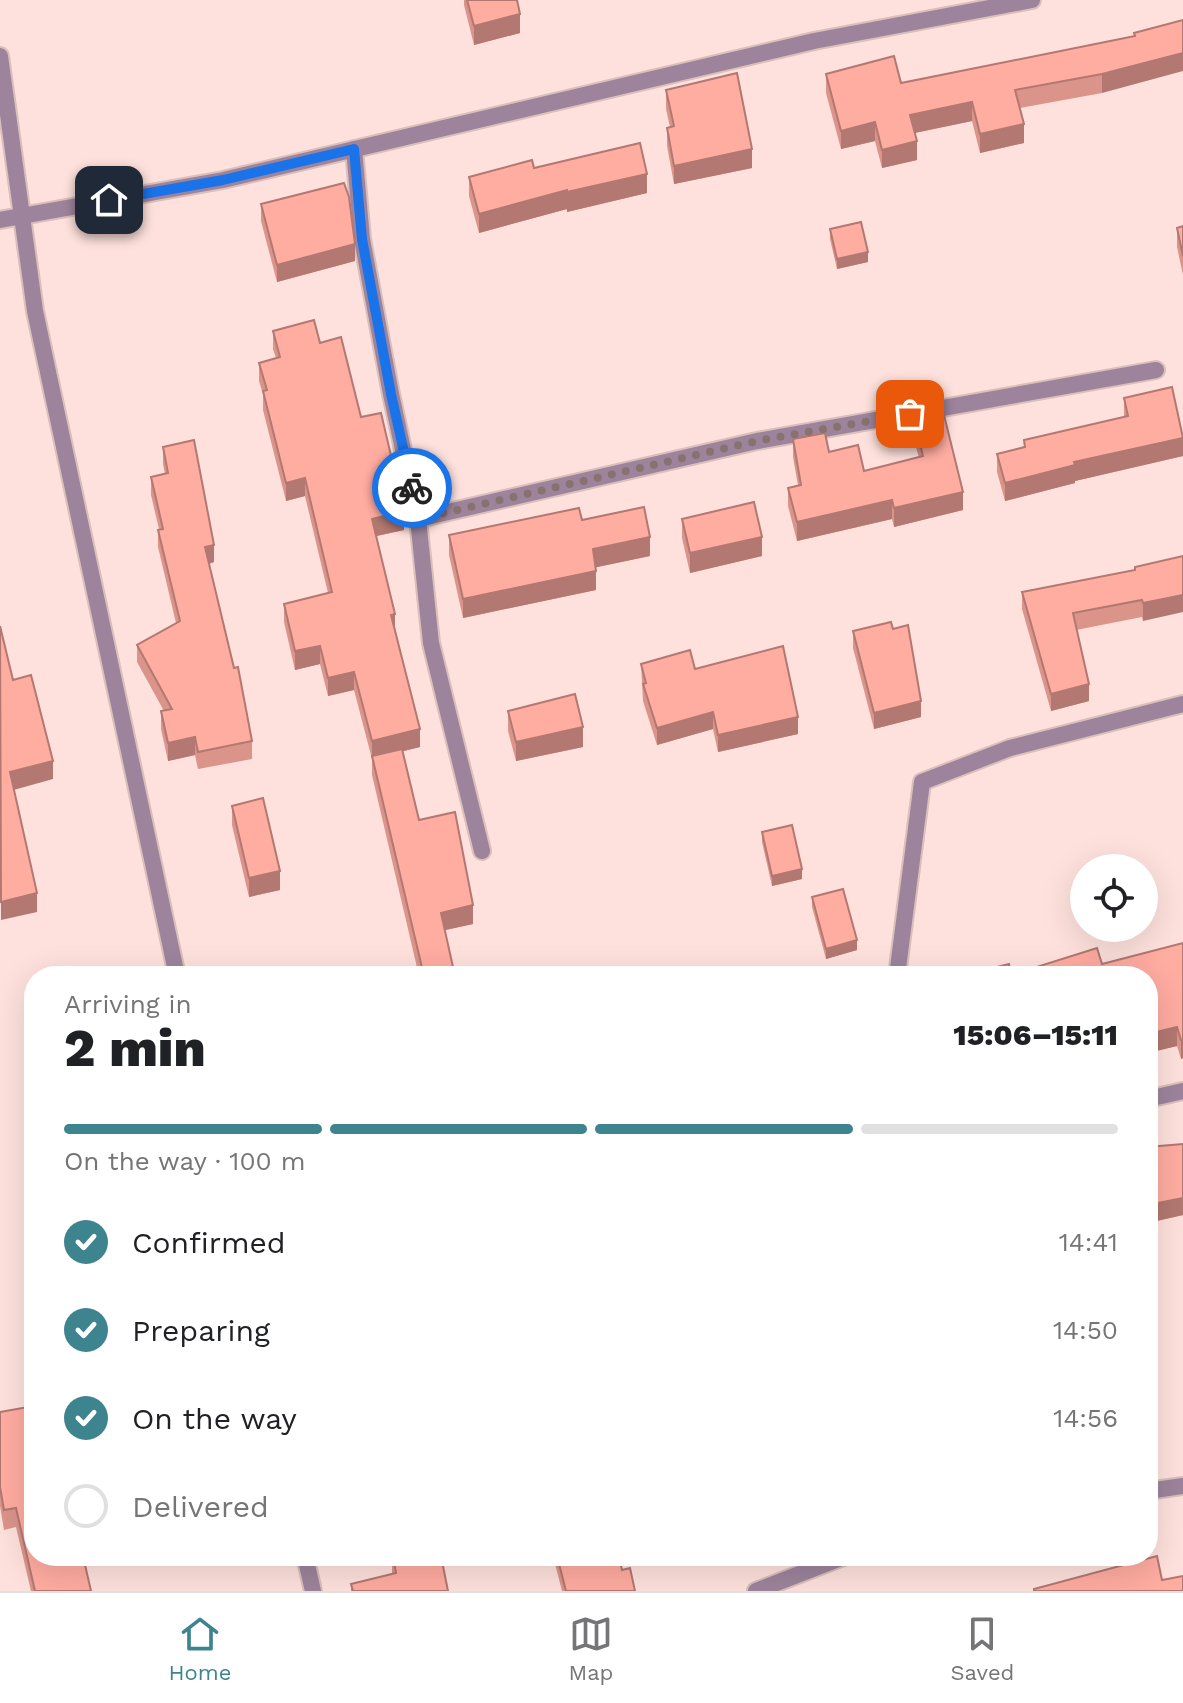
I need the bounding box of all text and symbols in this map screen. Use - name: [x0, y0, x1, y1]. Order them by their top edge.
- pin: [75, 166, 143, 234]
- icon: home: [87, 178, 131, 222]
- pin: [876, 380, 944, 448]
- icon: bag: [888, 392, 932, 436]
- courier: [372, 448, 452, 528]
- icon: bike: [390, 466, 434, 510]
- map controls: [1070, 854, 1158, 942]
- button: locate: [1070, 854, 1158, 942]
- text: Arriving in: [64, 989, 192, 1019]
- text: 15:06–15:11: [953, 1017, 1118, 1052]
- text: 2 min: [64, 1018, 206, 1079]
- text: On the way · 100 m: [64, 1146, 305, 1176]
- icon: check: [64, 1220, 108, 1264]
- text: Confirmed: [132, 1225, 286, 1260]
- text: 14:41: [1059, 1227, 1118, 1257]
- icon: check: [64, 1308, 108, 1352]
- text: Preparing: [132, 1313, 270, 1348]
- text: 14:50: [1053, 1315, 1118, 1345]
- icon: check: [64, 1396, 108, 1440]
- text: On the way: [132, 1401, 297, 1436]
- text: 14:56: [1053, 1403, 1118, 1433]
- text: Delivered: [132, 1489, 269, 1524]
- tab: Home: [169, 1612, 231, 1685]
- tab: Map: [569, 1612, 613, 1685]
- tab: Saved: [951, 1612, 1014, 1685]

